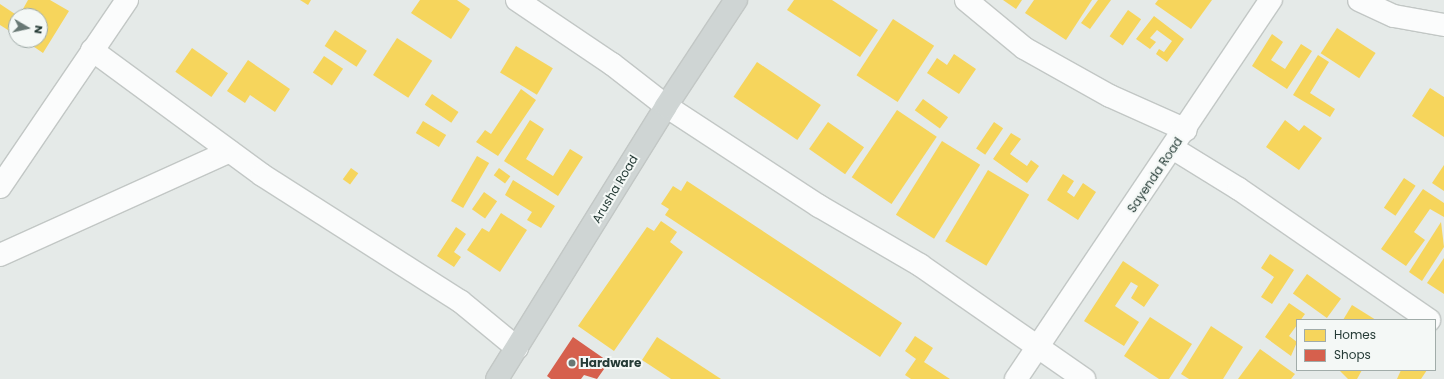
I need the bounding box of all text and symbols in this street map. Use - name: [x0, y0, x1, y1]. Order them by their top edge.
- north arrow: [8, 8, 48, 48]
- text: N: [30, 24, 47, 35]
- street label: Sayenda Road: [1125, 135, 1185, 215]
- street label: Arusha Road: [589, 152, 641, 226]
- legend: [1296, 319, 1436, 371]
- text: Homes: [1334, 326, 1376, 343]
- text: Shops: [1334, 346, 1371, 363]
- place label: Hardware: [580, 356, 641, 370]
- marker: Hardware: [567, 358, 577, 368]

